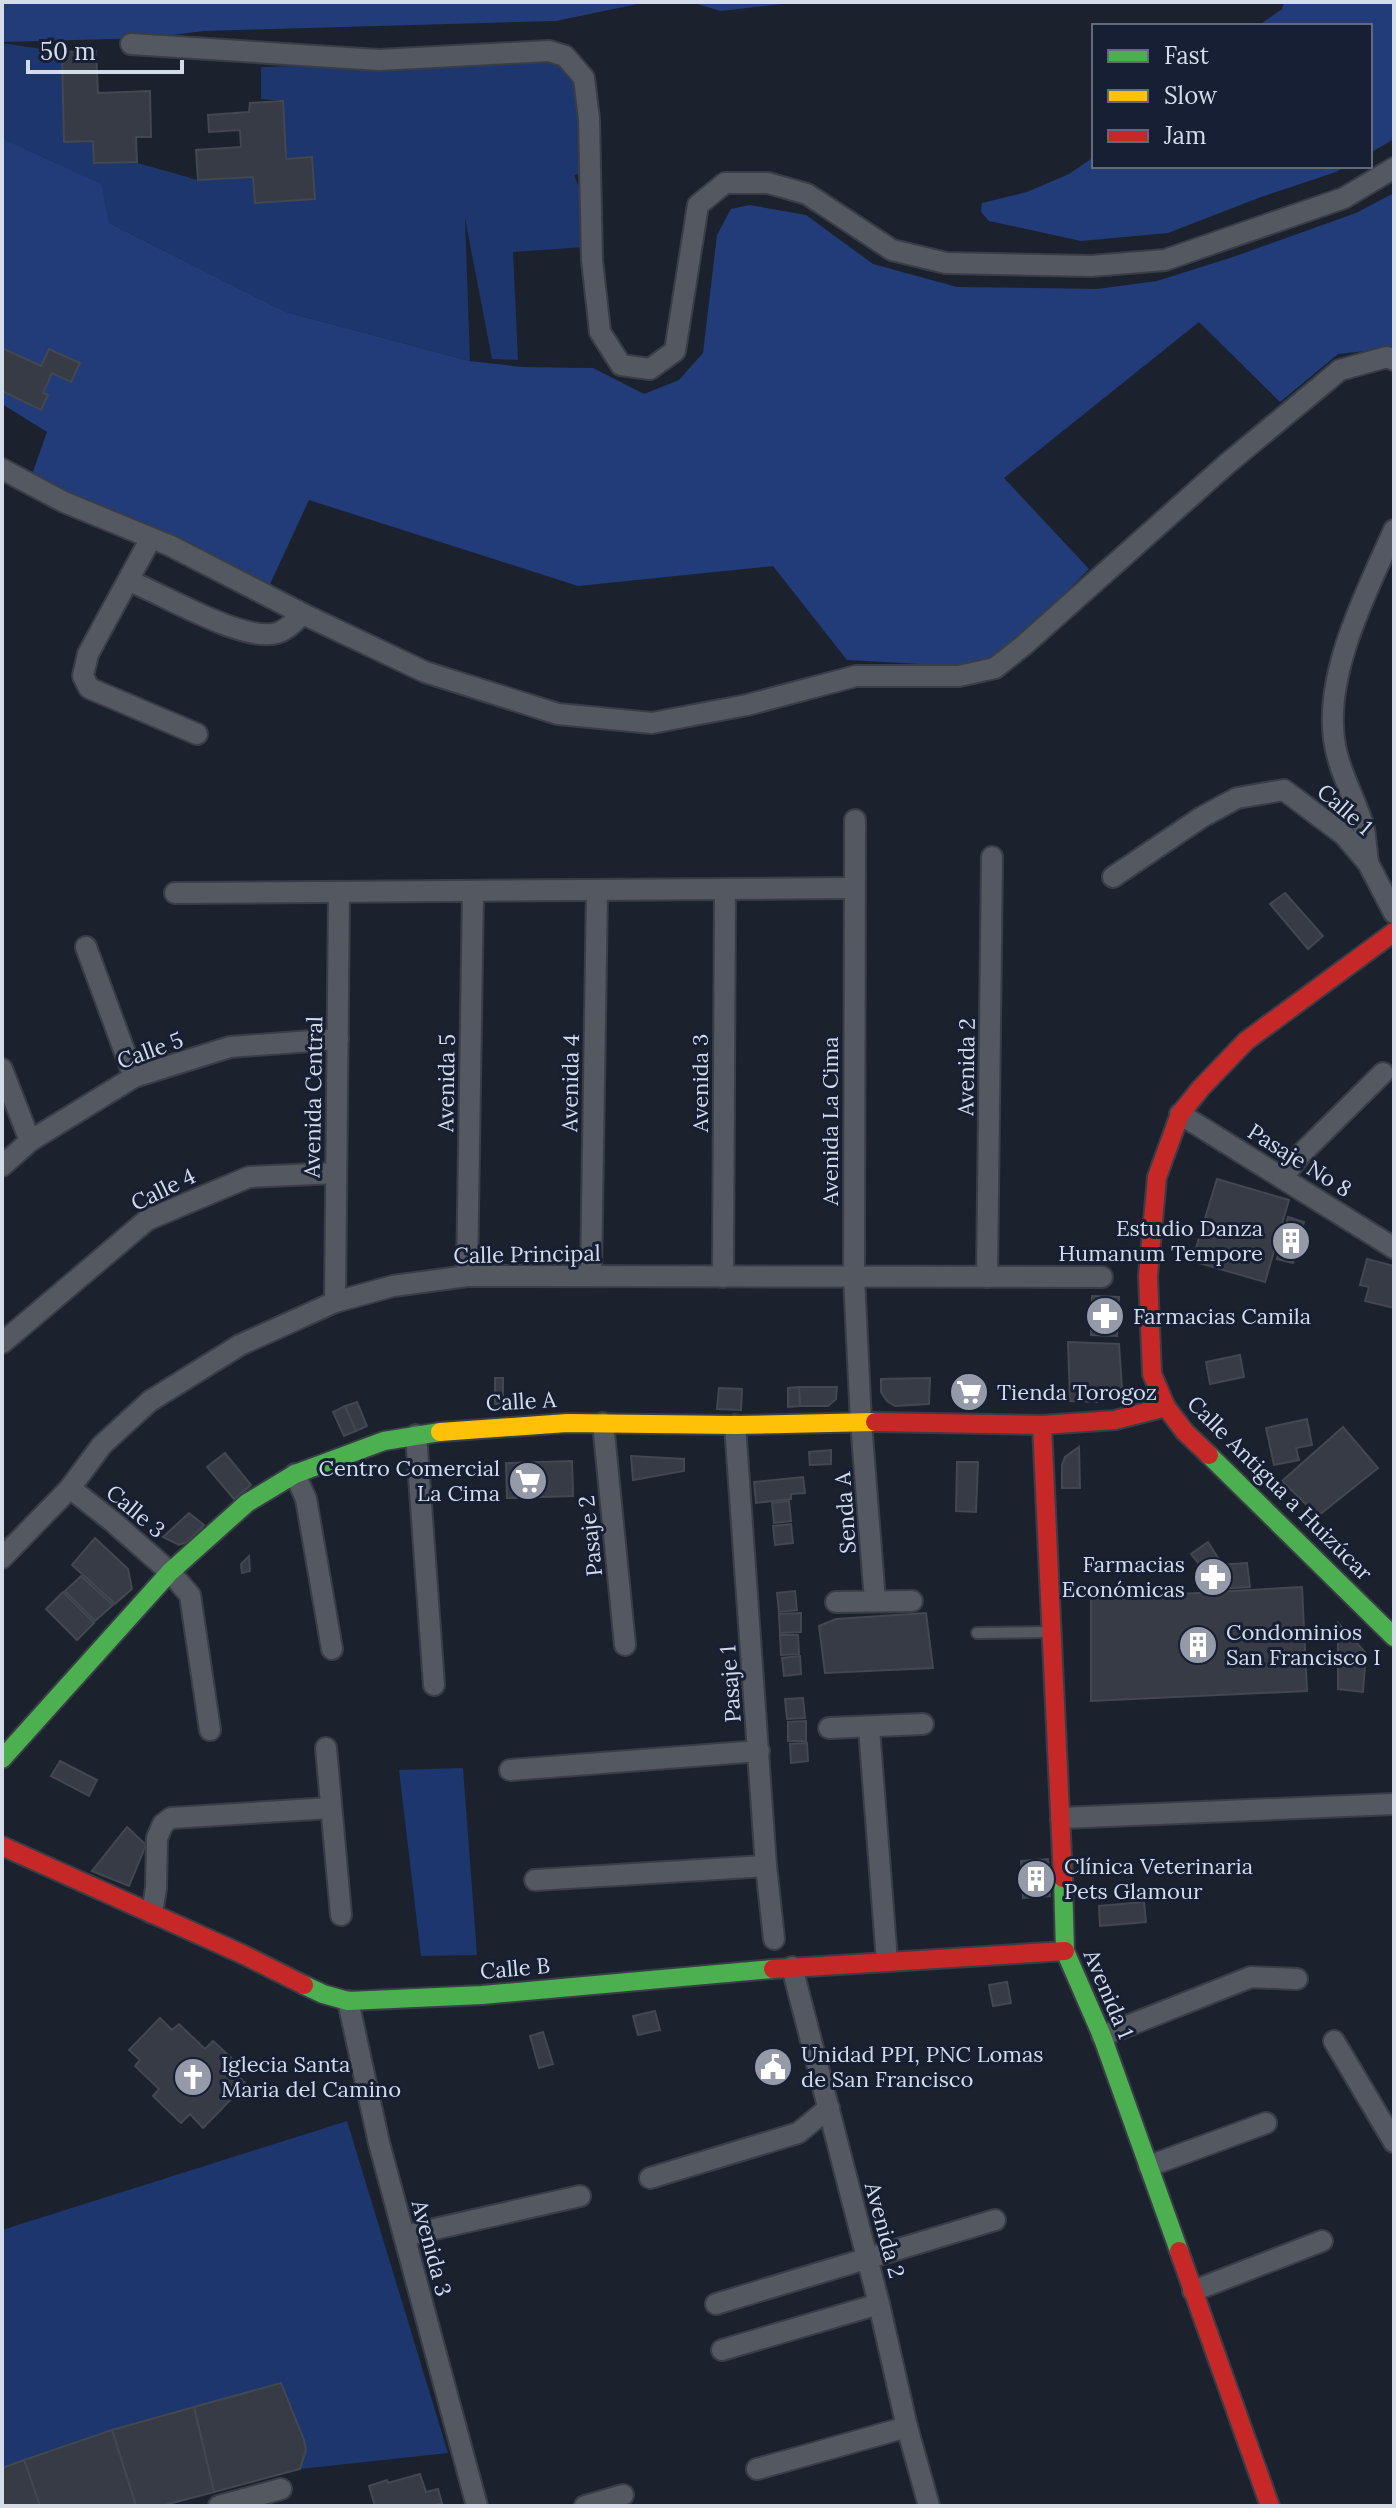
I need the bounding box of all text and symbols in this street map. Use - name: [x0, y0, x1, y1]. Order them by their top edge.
- scale bar: [28, 24, 182, 74]
- legend: [1092, 24, 1372, 168]
- text: 50 m: [40, 36, 96, 67]
- text: Fast: [1164, 40, 1210, 71]
- text: Slow: [1164, 80, 1218, 111]
- text: Jam: [1163, 120, 1206, 151]
- street label: Calle 1: [1312, 777, 1378, 841]
- street label: Avenida Central: [298, 1016, 328, 1179]
- street label: Avenida 2: [951, 1018, 981, 1117]
- street label: Calle 5: [113, 1025, 187, 1075]
- street label: Avenida 5: [431, 1034, 461, 1133]
- street label: Avenida 4: [555, 1034, 585, 1133]
- street label: Avenida 3: [686, 1034, 714, 1133]
- street label: Avenida La Cima: [816, 1036, 844, 1207]
- street label: Pasaje No 8: [1243, 1117, 1357, 1203]
- street label: Calle 4: [126, 1161, 200, 1217]
- place label: Estudio Danza Humanum Tempore: [1058, 1214, 1263, 1267]
- building icon: Estudio Danza Humanum Tempore: [1270, 1220, 1312, 1262]
- street label: Calle Principal: [453, 1239, 601, 1269]
- pharmacy icon: Farmacias Camila: [1084, 1295, 1126, 1337]
- place label: Farmacias Camila: [1133, 1302, 1311, 1330]
- supermarket icon: Tienda Torogoz: [948, 1371, 990, 1413]
- place label: Tienda Torogoz: [997, 1378, 1157, 1406]
- street label: Calle A: [485, 1385, 558, 1417]
- street label: Calle Antigua a Huizúcar: [1182, 1390, 1379, 1587]
- place label: Centro Comercial La Cima: [319, 1454, 500, 1507]
- supermarket icon: Centro Comercial La Cima: [507, 1460, 549, 1502]
- street label: Senda A: [828, 1470, 862, 1555]
- street label: Calle 3: [101, 1478, 171, 1544]
- street label: Pasaje 2: [572, 1494, 608, 1578]
- place label: Farmacias Económicas: [1062, 1550, 1185, 1603]
- pharmacy icon: Farmacias Económicas: [1192, 1556, 1234, 1598]
- place label: Condominios San Francisco I: [1226, 1618, 1381, 1671]
- building icon: Condominios San Francisco I: [1177, 1624, 1219, 1666]
- street label: Pasaje 1: [713, 1644, 747, 1724]
- place label: Clínica Veterinaria Pets Glamour: [1064, 1852, 1253, 1905]
- building icon: Clínica Veterinaria Pets Glamour: [1015, 1858, 1057, 1900]
- street label: Avenida 1: [1077, 1944, 1140, 2043]
- street label: Calle B: [479, 1951, 551, 1985]
- place label: Unidad PPI, PNC Lomas de San Francisco: [801, 2040, 1044, 2093]
- public building icon: Unidad PPI, PNC Lomas de San Francisco: [752, 2046, 794, 2088]
- place label: Iglecia Santa Maria del Camino: [221, 2050, 401, 2103]
- church icon: Iglecia Santa Maria del Camino: [172, 2056, 214, 2098]
- street label: Avenida 2: [859, 2178, 911, 2281]
- street label: Avenida 3: [405, 2196, 458, 2299]

